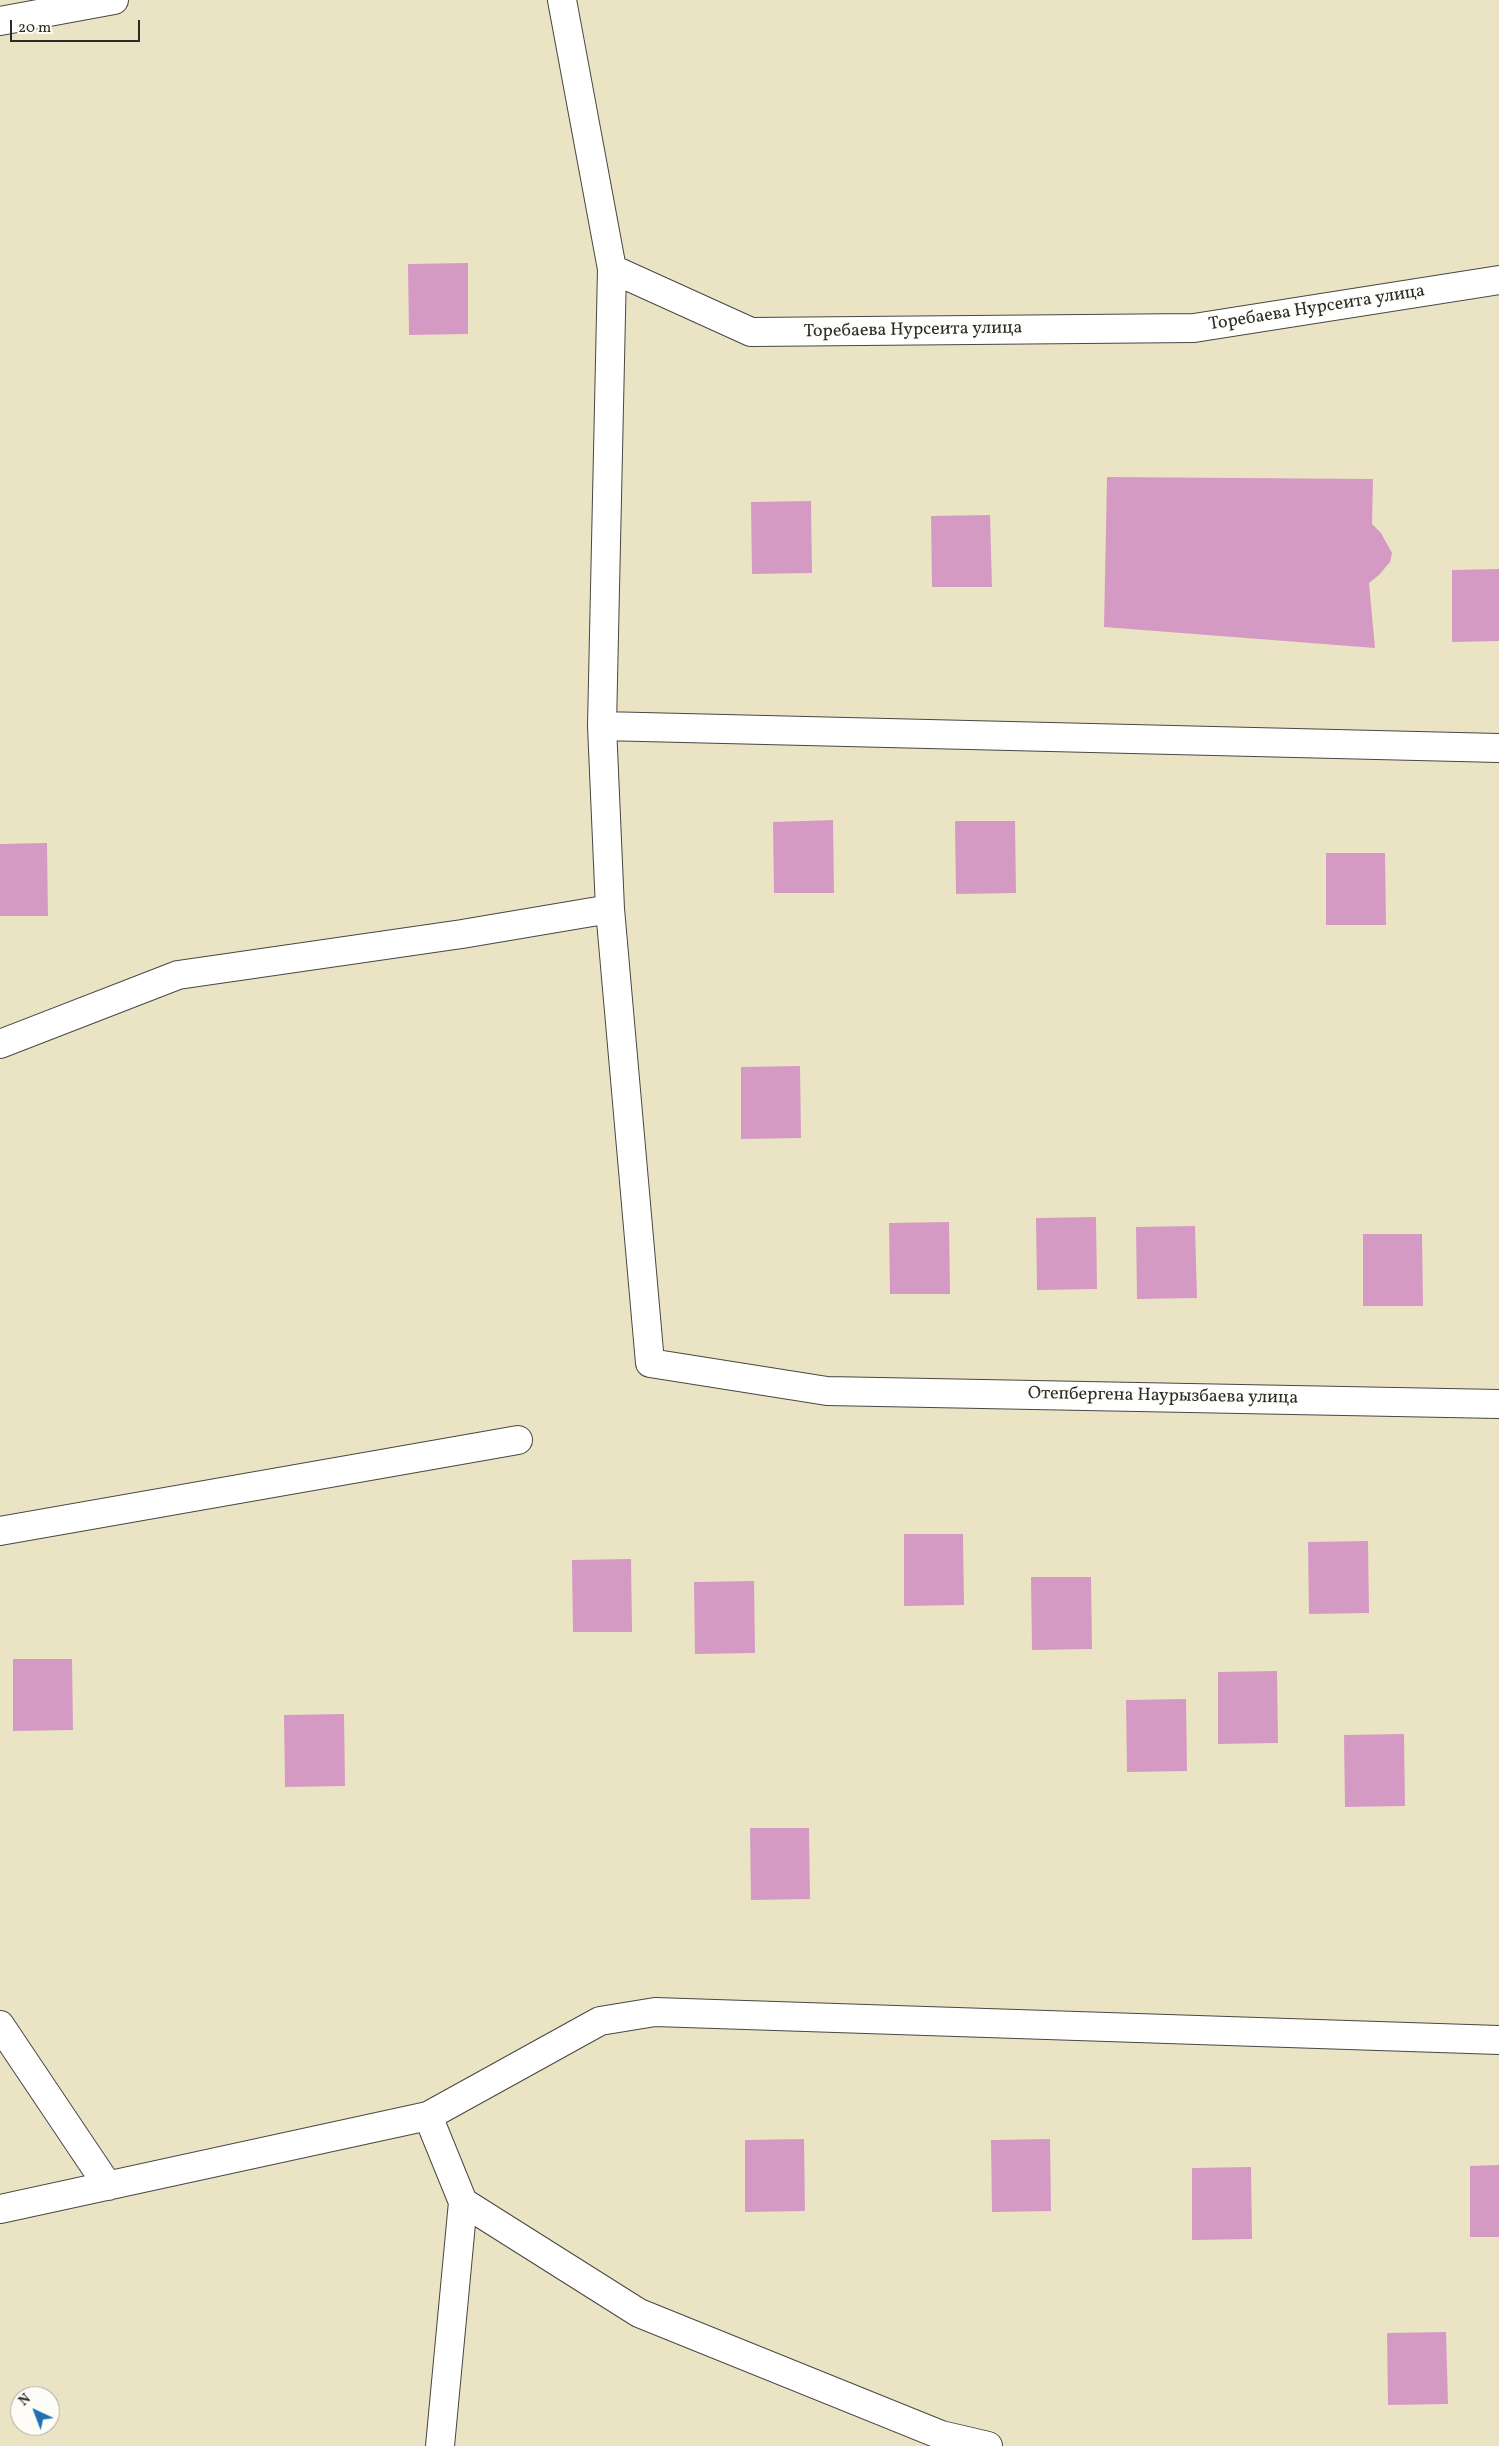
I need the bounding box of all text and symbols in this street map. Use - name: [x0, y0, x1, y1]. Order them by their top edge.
- scale bar: [12, 10, 142, 42]
- text: 20 m: [18, 18, 51, 39]
- street label: Торебаева Нурсеита улица: [1207, 281, 1427, 337]
- street label: Торебаева Нурсеита улица: [804, 318, 1022, 344]
- street label: Отепбергена Наурызбаева улица: [1028, 1384, 1298, 1410]
- north arrow: [10, 2386, 60, 2436]
- text: N: [15, 2390, 35, 2411]

